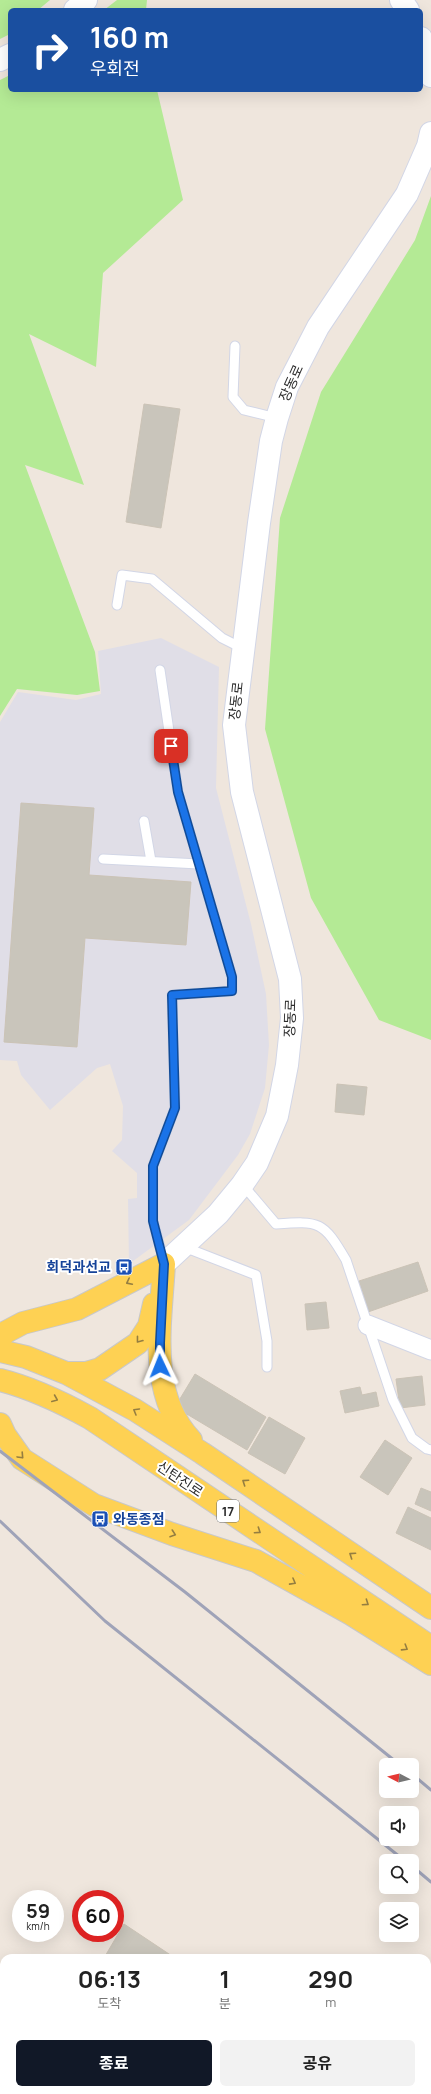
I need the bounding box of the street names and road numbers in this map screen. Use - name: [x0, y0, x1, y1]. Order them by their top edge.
- street label: 장동로: [274, 361, 307, 404]
- street label: 장동로: [224, 681, 247, 721]
- street label: 장동로: [279, 998, 300, 1038]
- street label: 신탄진로: [154, 1456, 207, 1501]
- road number: 17: [217, 1500, 239, 1522]

